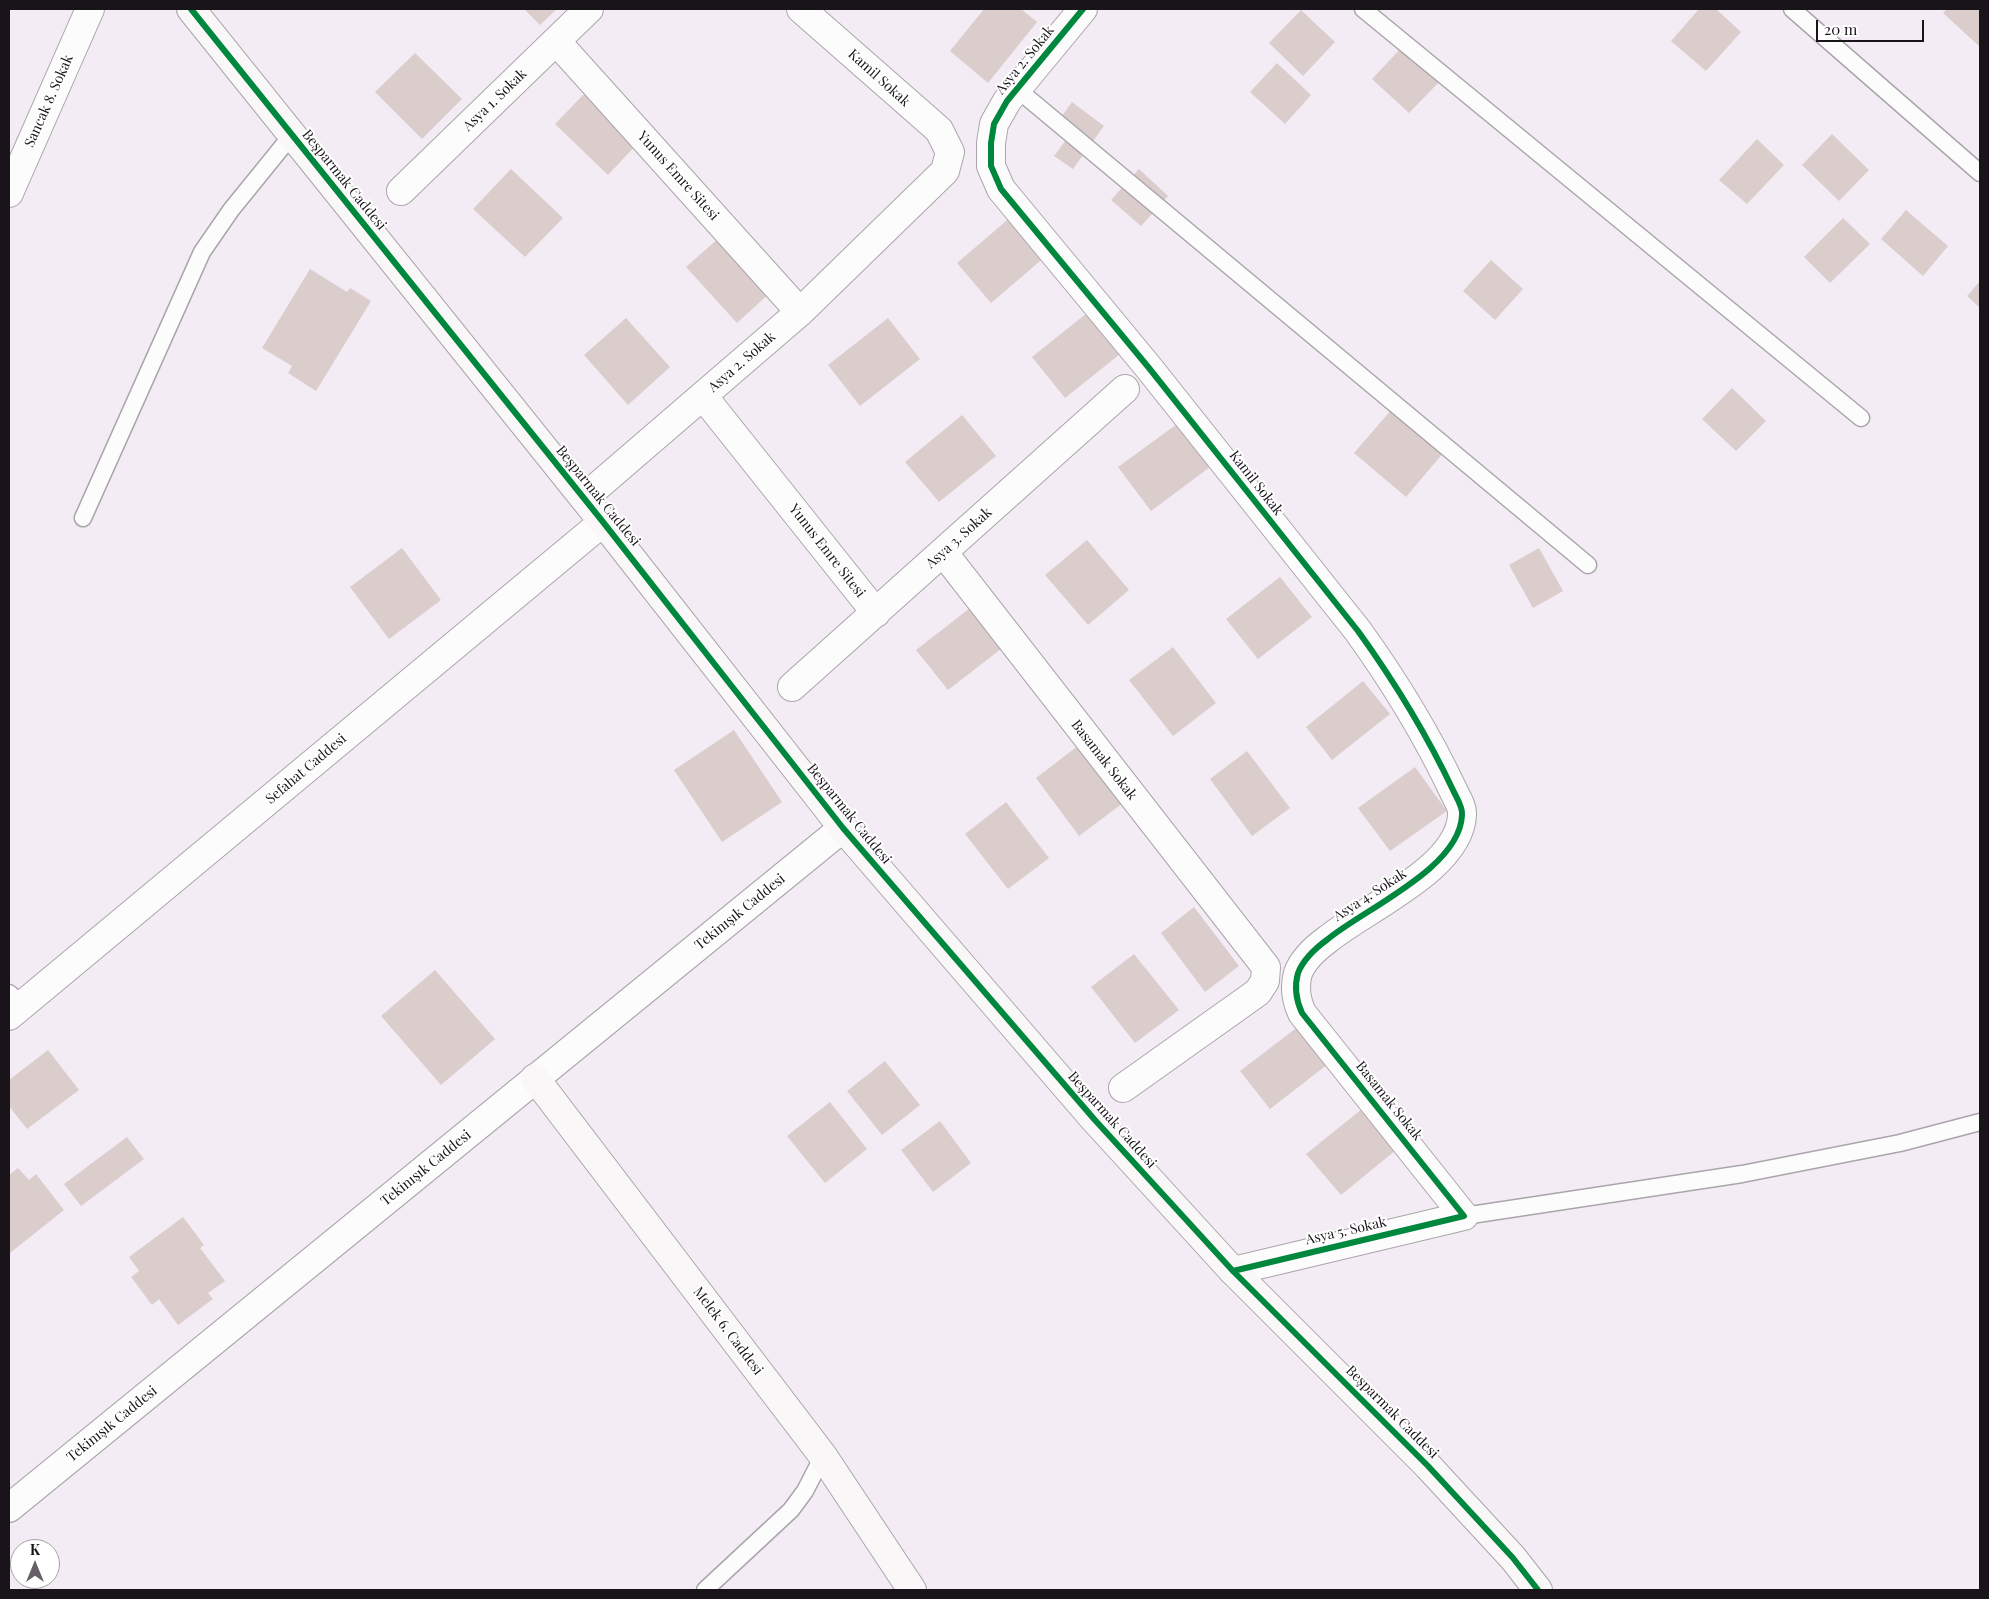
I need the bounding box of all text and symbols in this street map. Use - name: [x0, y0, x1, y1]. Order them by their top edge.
- scale bar: [1819, 10, 1926, 42]
- text: 20 m: [1824, 19, 1857, 39]
- street label: Asya 2. Sokak: [992, 22, 1058, 98]
- street label: Kamil Sokak: [845, 46, 913, 110]
- street label: Sancak 8. Sokak: [21, 52, 77, 150]
- street label: Asya 1. Sokak: [460, 65, 530, 135]
- street label: Beşparmak Caddesi: [298, 126, 390, 234]
- street label: Yunus Emre Sitesi: [634, 128, 722, 224]
- street label: Asya 2. Sokak: [705, 328, 779, 396]
- street label: Beşparmak Caddesi: [552, 442, 644, 550]
- street label: Kamil Sokak: [1226, 447, 1286, 519]
- street label: Yunus Emre Sitesi: [785, 501, 869, 601]
- street label: Asya 3. Sokak: [922, 504, 996, 572]
- street label: Basamak Sokak: [1068, 717, 1140, 803]
- street label: Sefahat Caddesi: [262, 730, 350, 808]
- street label: Beşparmak Caddesi: [803, 760, 895, 868]
- street label: Asya 4. Sokak: [1330, 865, 1410, 925]
- street label: Tekinışık Caddesi: [691, 870, 789, 954]
- street label: Basamak Sokak: [1352, 1058, 1426, 1144]
- street label: Beşparmak Caddesi: [1064, 1068, 1160, 1172]
- street label: Tekinışık Caddesi: [377, 1126, 475, 1210]
- street label: Asya 5. Sokak: [1304, 1214, 1388, 1248]
- street label: Melek 6. Caddesi: [689, 1284, 767, 1378]
- street label: Beşparmak Caddesi: [1342, 1362, 1442, 1462]
- street label: Tekinışık Caddesi: [63, 1382, 161, 1466]
- north arrow: [10, 1539, 60, 1589]
- text: K: [30, 1540, 40, 1559]

